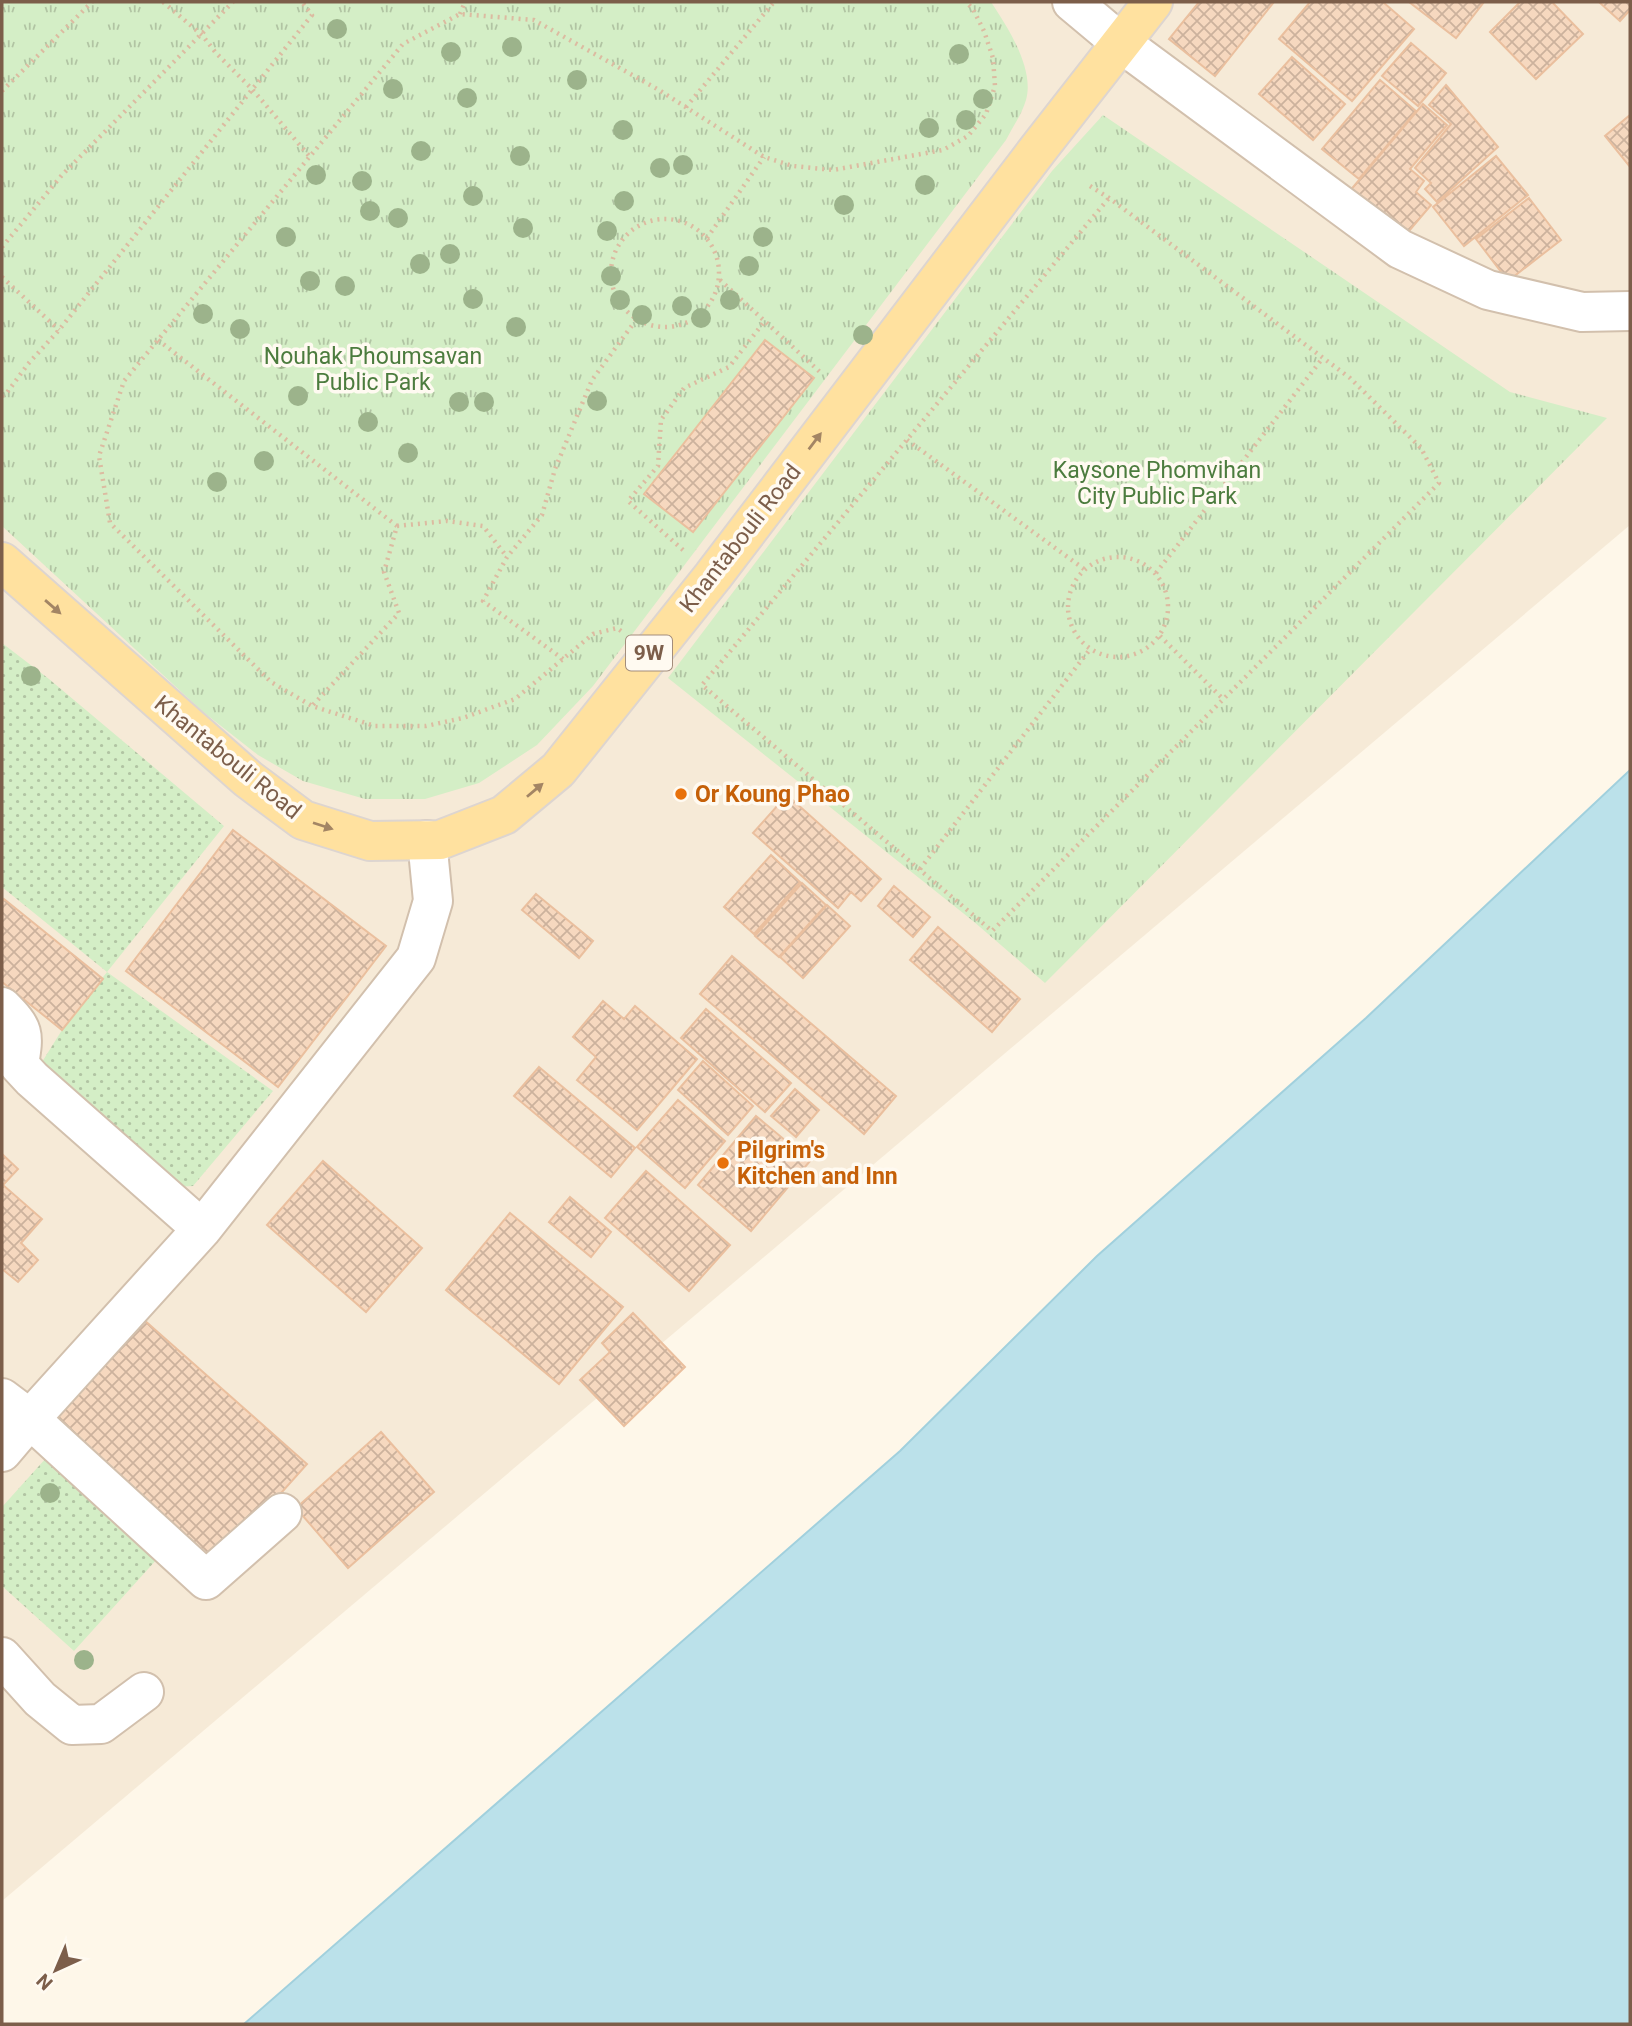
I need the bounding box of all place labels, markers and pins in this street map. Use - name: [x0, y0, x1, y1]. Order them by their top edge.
- place label: Or Koung Phao: [695, 781, 850, 808]
- marker: Or Koung Phao: [673, 786, 689, 802]
- place label: Pilgrim's Kitchen and Inn: [737, 1137, 898, 1190]
- marker: Pilgrim's Kitchen and Inn: [715, 1155, 731, 1171]

